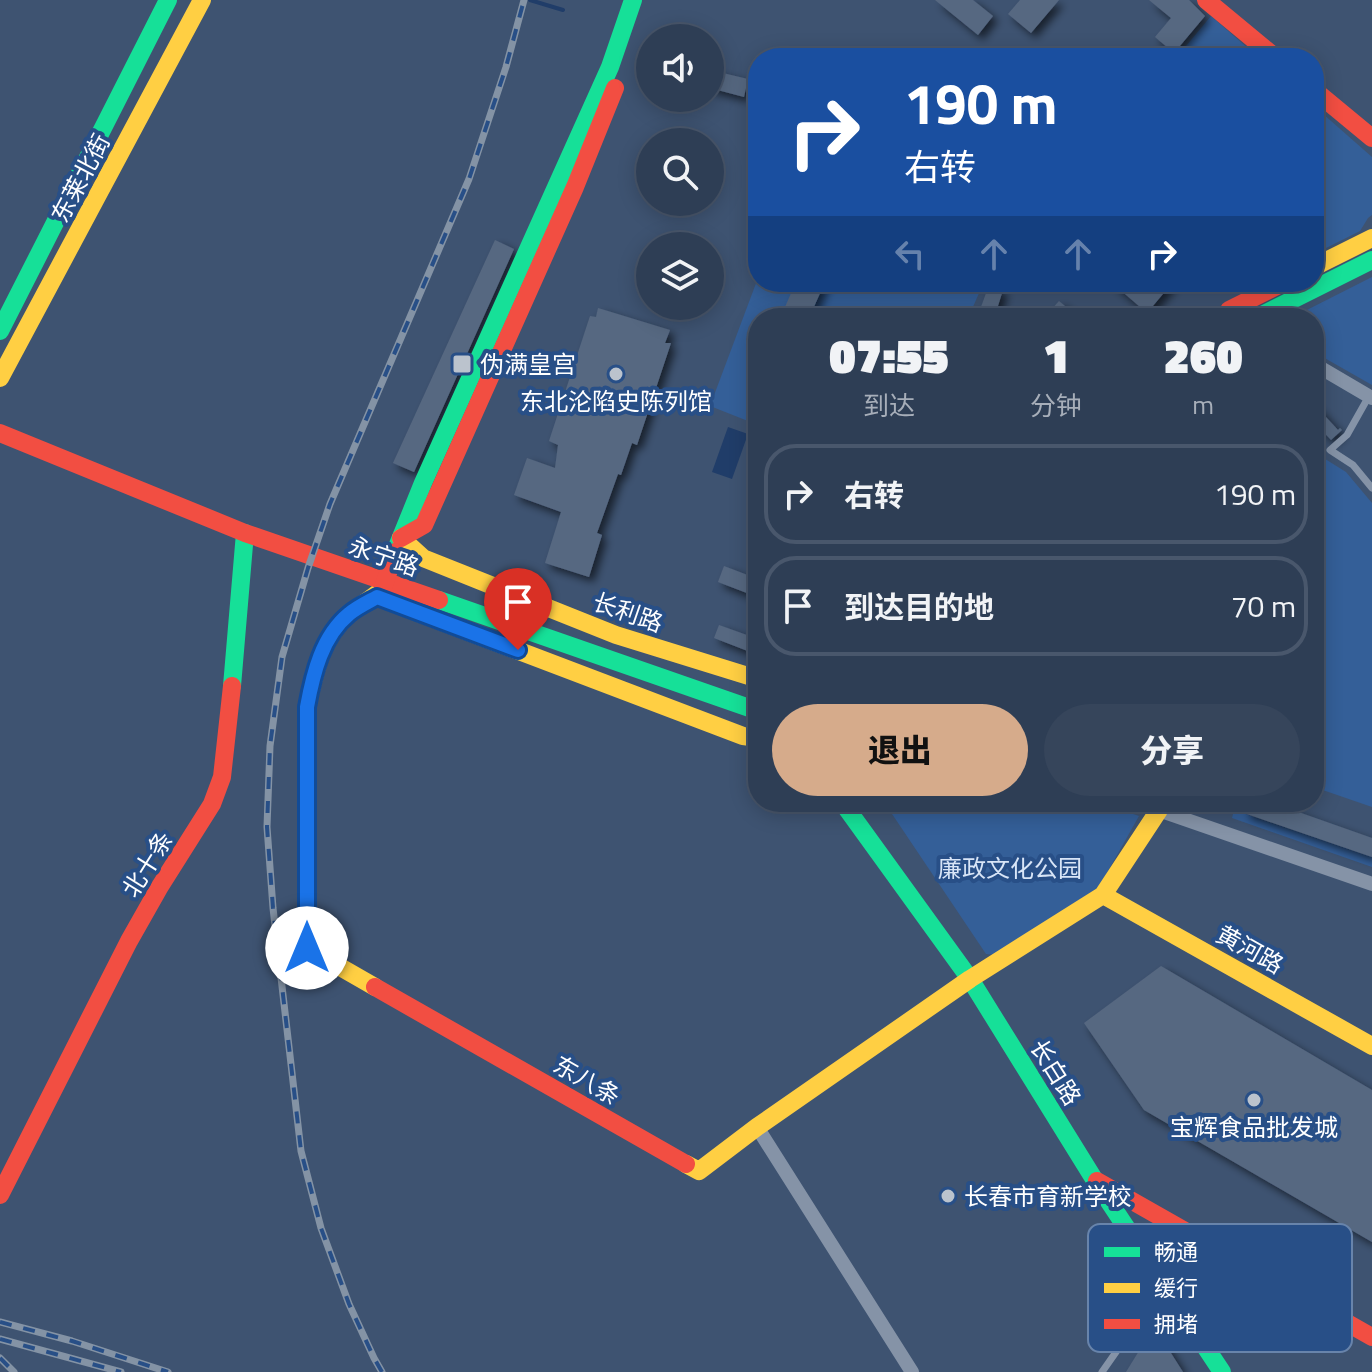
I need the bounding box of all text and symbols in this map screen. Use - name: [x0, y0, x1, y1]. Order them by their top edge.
- map controls: [636, 24, 724, 320]
- button: sound: [636, 24, 724, 112]
- text: 190 m: [904, 61, 1057, 146]
- icon: right: [772, 80, 876, 184]
- street label: 东莱北街: [42, 127, 118, 229]
- button: search: [636, 128, 724, 216]
- text: 右转: [904, 139, 976, 194]
- button: layers: [636, 232, 724, 320]
- icon: left: [888, 232, 932, 276]
- icon: ahead: [972, 232, 1016, 276]
- icon: ahead: [1056, 232, 1100, 276]
- icon: right: [1140, 232, 1184, 276]
- text: 07:55: [829, 319, 949, 392]
- text: 1: [1043, 319, 1069, 392]
- text: 260: [1163, 319, 1243, 392]
- place label: 伪满皇宫: [480, 346, 576, 382]
- marker: 伪满皇宫: [451, 353, 473, 375]
- marker: 东北沦陷史陈列馆: [607, 365, 625, 383]
- place label: 东北沦陷史陈列馆: [520, 383, 712, 419]
- text: m: [1192, 385, 1214, 424]
- text: 到达: [863, 386, 915, 425]
- text: 分钟: [1030, 386, 1082, 425]
- text: 190 m: [1214, 471, 1296, 517]
- icon: right: [776, 472, 820, 516]
- text: 右转: [844, 472, 904, 518]
- street label: 永宁路: [344, 527, 424, 585]
- pin: [484, 568, 552, 650]
- icon: arrive: [496, 580, 540, 624]
- street label: 长利路: [588, 583, 668, 641]
- text: 70 m: [1231, 583, 1296, 629]
- icon: arrive: [776, 584, 820, 628]
- text: 到达目的地: [844, 584, 994, 630]
- button: 退出: [772, 704, 1028, 796]
- button: 分享: [1044, 704, 1300, 796]
- street label: 北十条: [113, 824, 181, 904]
- park label: 廉政文化公园: [938, 850, 1082, 886]
- position arrow: [265, 906, 349, 990]
- street label: 黄河路: [1210, 916, 1290, 982]
- street label: 长白路: [1022, 1032, 1090, 1112]
- street label: 东八条: [547, 1046, 627, 1114]
- marker: 宝辉食品批发城: [1245, 1091, 1263, 1109]
- place label: 宝辉食品批发城: [1170, 1109, 1338, 1145]
- place label: 长春市育新学校: [964, 1178, 1132, 1214]
- marker: 长春市育新学校: [939, 1187, 957, 1205]
- legend: [1088, 1224, 1352, 1352]
- text: 畅通: [1154, 1235, 1198, 1269]
- text: 缓行: [1154, 1271, 1198, 1305]
- text: 拥堵: [1154, 1307, 1198, 1341]

